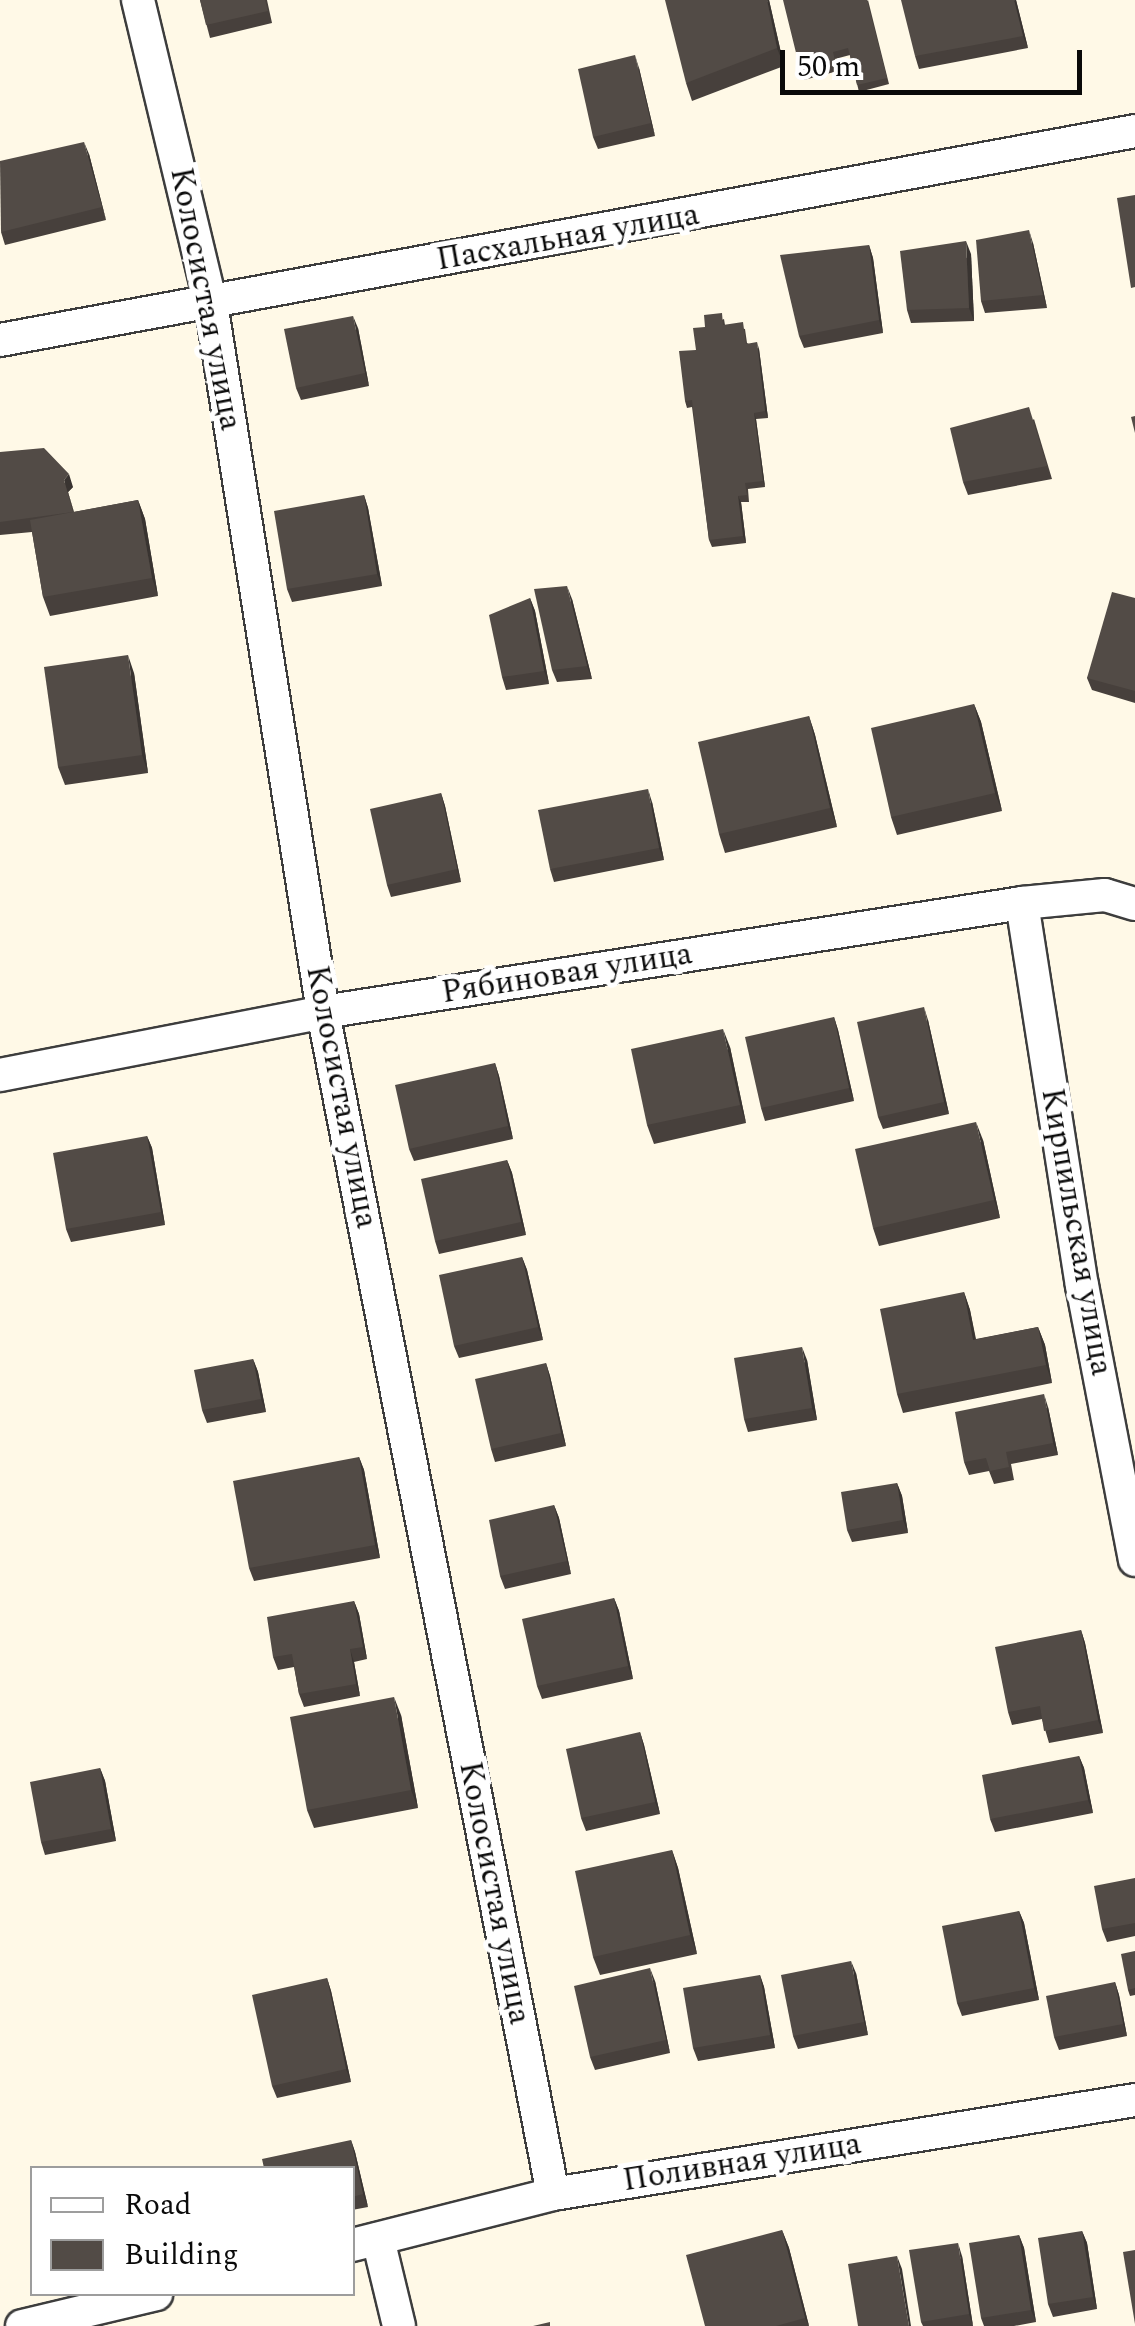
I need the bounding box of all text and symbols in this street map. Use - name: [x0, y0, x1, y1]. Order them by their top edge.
- scale bar: [785, 30, 1088, 92]
- text: 50 m: [797, 44, 860, 90]
- street label: Колосистая улица: [161, 164, 249, 434]
- street label: Пасхальная улица: [434, 196, 702, 280]
- street label: Рябиновая улица: [439, 935, 695, 1013]
- street label: Колосистая улица: [297, 962, 385, 1232]
- street label: Кирпильская улица: [1032, 1085, 1120, 1379]
- street label: Колосистая улица: [450, 1758, 538, 2028]
- street label: Поливная улица: [620, 2125, 864, 2201]
- legend: [30, 2166, 355, 2296]
- text: Road: [124, 2182, 192, 2228]
- text: Building: [124, 2232, 239, 2278]

